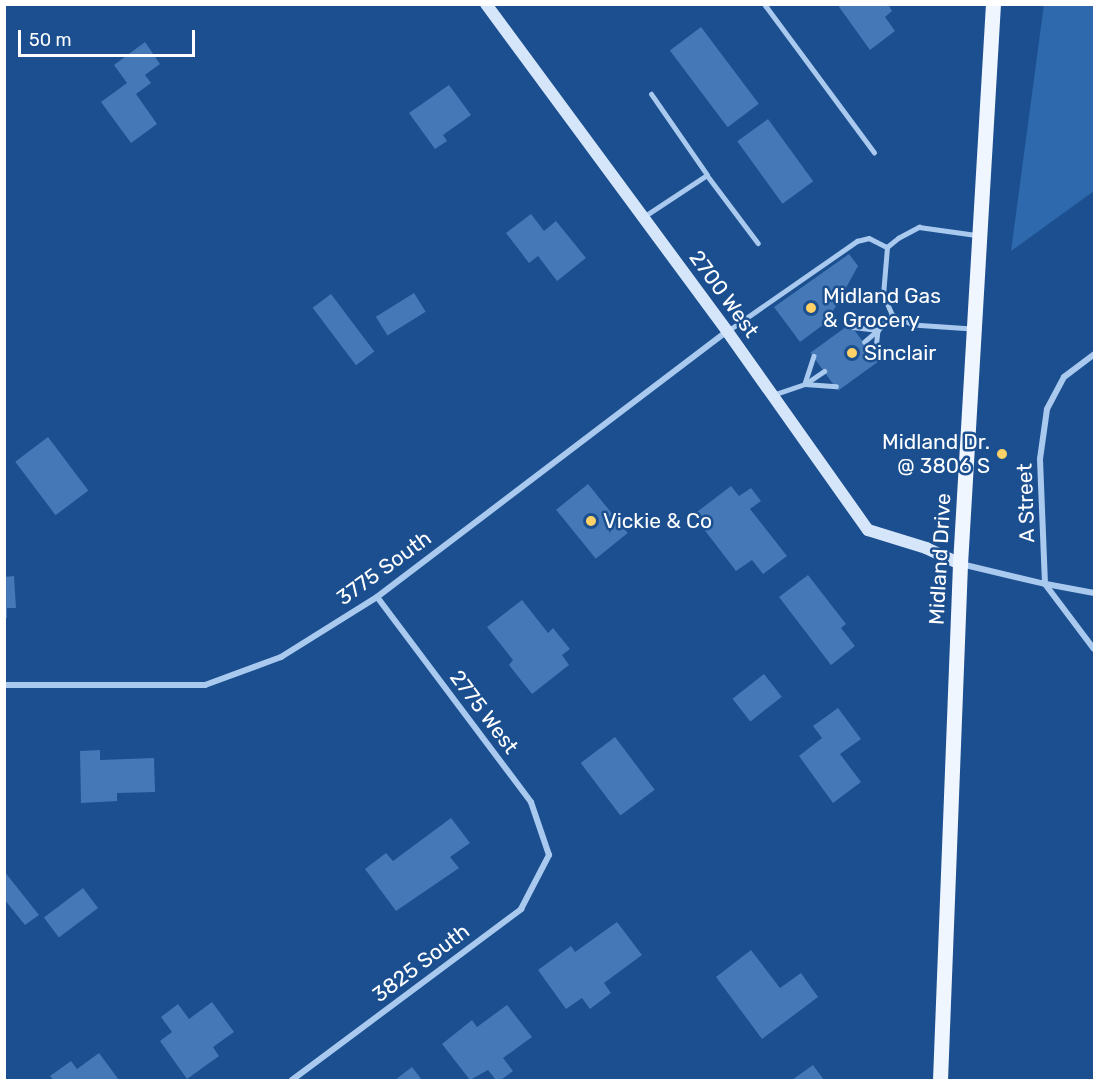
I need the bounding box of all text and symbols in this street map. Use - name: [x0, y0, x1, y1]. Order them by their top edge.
- scale bar: [21, 18, 198, 56]
- text: 50 m: [29, 29, 72, 51]
- street label: 2700 West: [684, 245, 764, 343]
- place label: Midland Gas & Grocery: [823, 283, 941, 333]
- marker: Midland Gas & Grocery: [804, 301, 818, 315]
- place label: Sinclair: [864, 340, 936, 366]
- marker: Sinclair: [845, 346, 859, 360]
- place label: Midland Dr. @ 3806 S: [882, 429, 990, 479]
- marker: Midland Dr. @ 3806 S: [995, 447, 1009, 461]
- street label: A Street: [1012, 463, 1040, 543]
- street label: Midland Drive: [924, 493, 956, 625]
- place label: Vickie & Co: [603, 508, 712, 534]
- marker: Vickie & Co: [584, 514, 598, 528]
- street label: 3775 South: [332, 525, 436, 611]
- street label: 2775 West: [444, 665, 524, 759]
- street label: 3825 South: [368, 918, 474, 1008]

